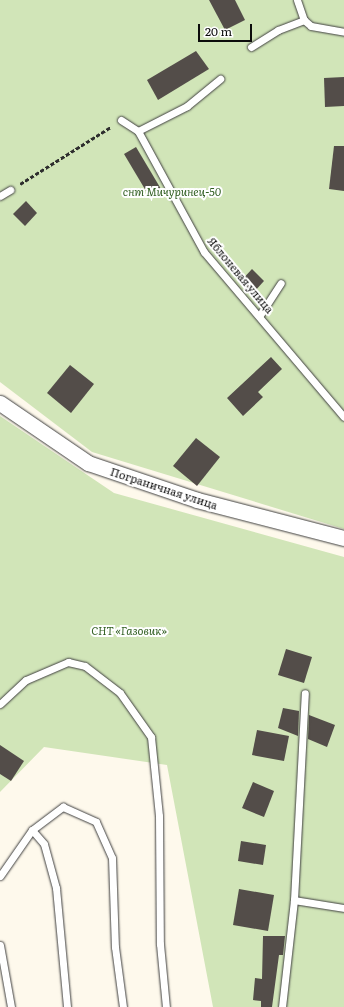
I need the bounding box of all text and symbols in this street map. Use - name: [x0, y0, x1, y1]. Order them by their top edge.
- scale bar: [200, 16, 254, 42]
- text: 20 m: [205, 22, 232, 40]
- park label: снт Мичуринец-50: [123, 184, 221, 198]
- street label: Яблоневая улица: [205, 234, 277, 316]
- street label: Пограничная улица: [109, 464, 219, 512]
- park label: СНТ «Газовик»: [91, 623, 167, 637]

